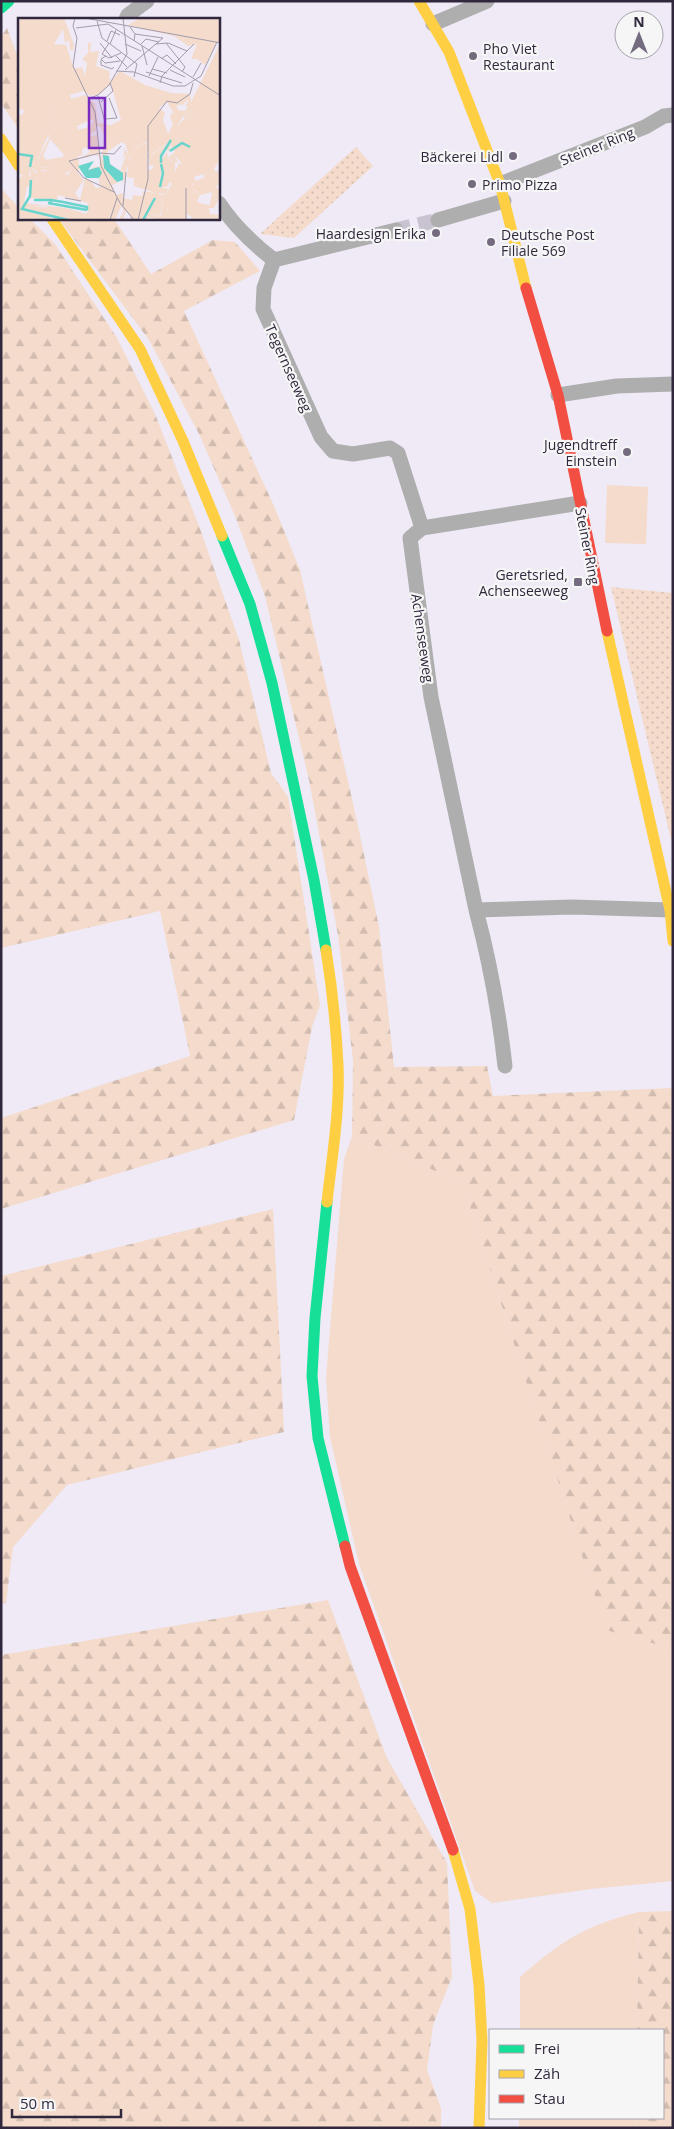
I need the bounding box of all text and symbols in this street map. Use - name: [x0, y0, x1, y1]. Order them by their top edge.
- north arrow: [614, 10, 664, 60]
- text: N: [633, 12, 645, 31]
- inset map: [18, 18, 220, 220]
- place label: Pho Viet Restaurant: [483, 39, 555, 74]
- marker: Pho Viet Restaurant: [467, 50, 479, 62]
- street label: Steiner Ring: [557, 122, 637, 169]
- place label: Bäckerei Lidl: [421, 147, 503, 166]
- marker: Bäckerei Lidl: [507, 150, 519, 162]
- place label: Primo Pizza: [482, 175, 558, 194]
- marker: Primo Pizza: [466, 178, 478, 190]
- place label: Haardesign Erika: [316, 224, 426, 243]
- place label: Deutsche Post Filiale 569: [501, 225, 595, 260]
- marker: Haardesign Erika: [430, 227, 442, 239]
- marker: Deutsche Post Filiale 569: [485, 236, 497, 248]
- street label: Tegernseeweg: [261, 321, 317, 415]
- place label: Jugendtreff Einstein: [542, 435, 619, 470]
- marker: Jugendtreff Einstein: [621, 446, 633, 458]
- street label: Steiner Ring: [571, 506, 605, 587]
- place label: Geretsried, Achenseeweg: [479, 565, 568, 600]
- marker: Geretsried, Achenseeweg: [572, 576, 584, 588]
- street label: Achenseeweg: [407, 592, 439, 684]
- legend: [489, 2029, 664, 2119]
- text: Frei: [534, 2038, 560, 2058]
- text: Zäh: [534, 2063, 560, 2083]
- scale bar: [12, 2086, 121, 2118]
- text: Stau: [534, 2088, 565, 2108]
- text: 50 m: [20, 2093, 55, 2113]

